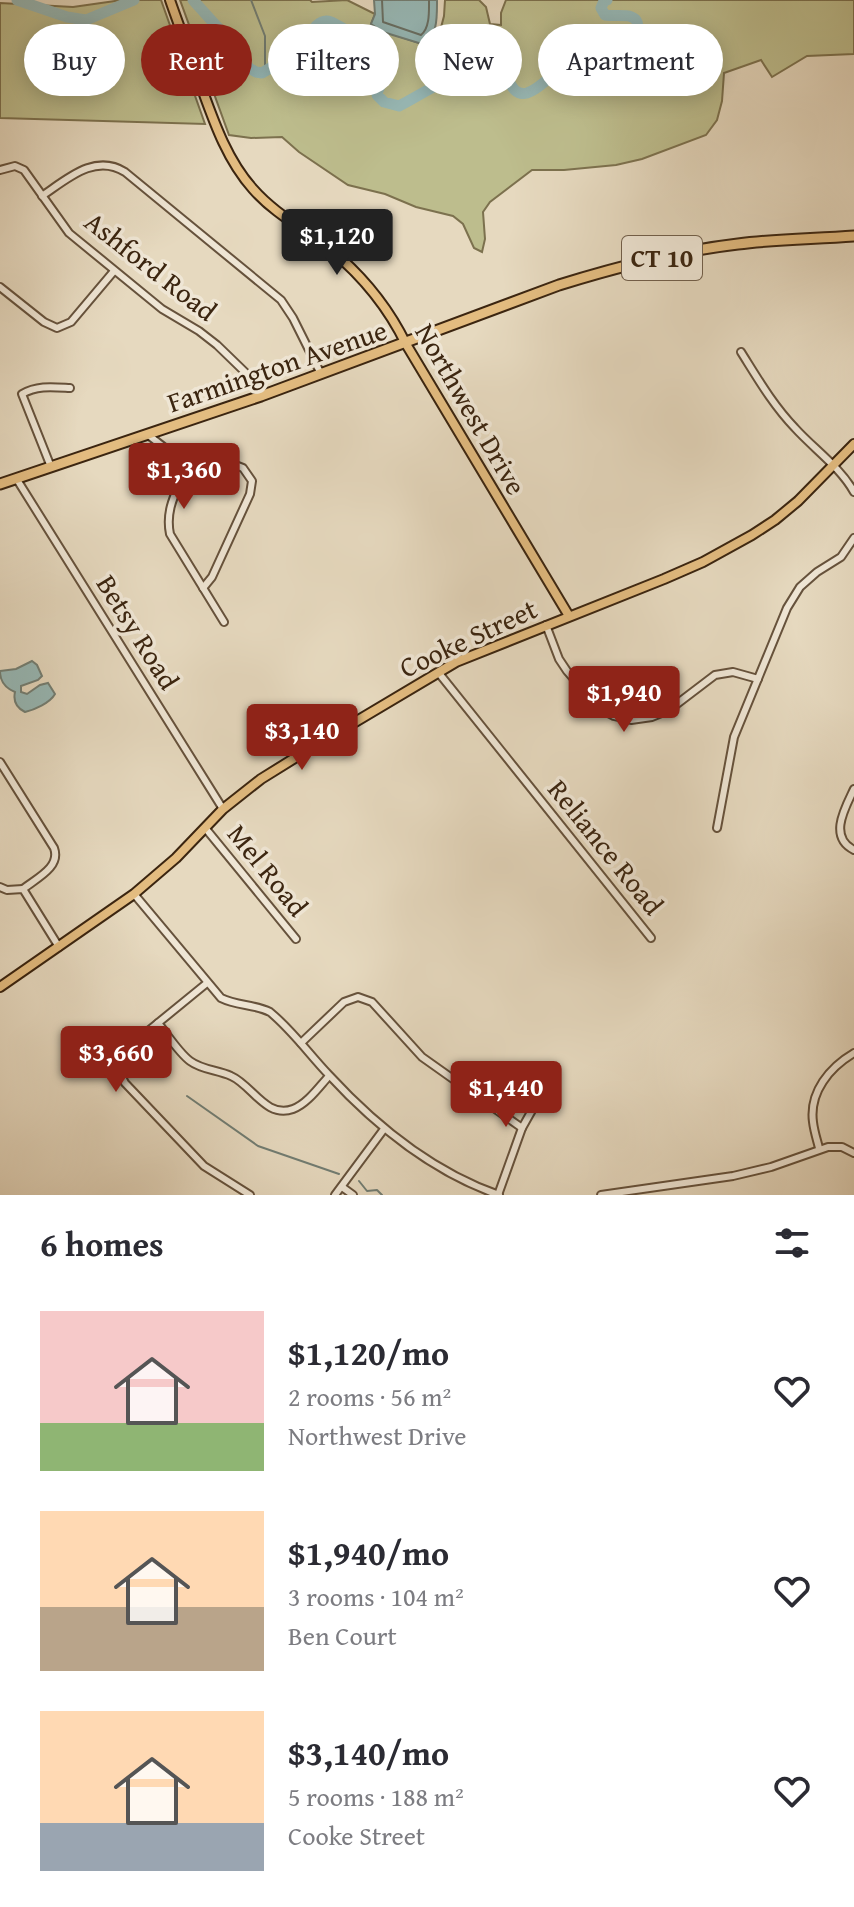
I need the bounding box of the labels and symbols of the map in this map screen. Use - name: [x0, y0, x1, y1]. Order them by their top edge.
- street label: Ashford Road: [76, 201, 226, 330]
- pin: $1,120: [272, 209, 402, 277]
- road number: CT 10: [622, 236, 702, 280]
- street label: Farmington Avenue: [162, 309, 392, 422]
- street label: Northwest Drive: [406, 315, 537, 502]
- pin: $1,360: [119, 443, 249, 511]
- street label: Betsy Road: [87, 566, 190, 697]
- street label: Cooke Street: [392, 588, 543, 687]
- pin: $1,940: [559, 666, 689, 734]
- pin: $3,140: [237, 704, 367, 772]
- street label: Reliance Road: [539, 770, 674, 923]
- street label: Mel Road: [218, 815, 319, 925]
- pin: $3,660: [51, 1026, 181, 1094]
- pin: $1,440: [441, 1061, 571, 1129]

